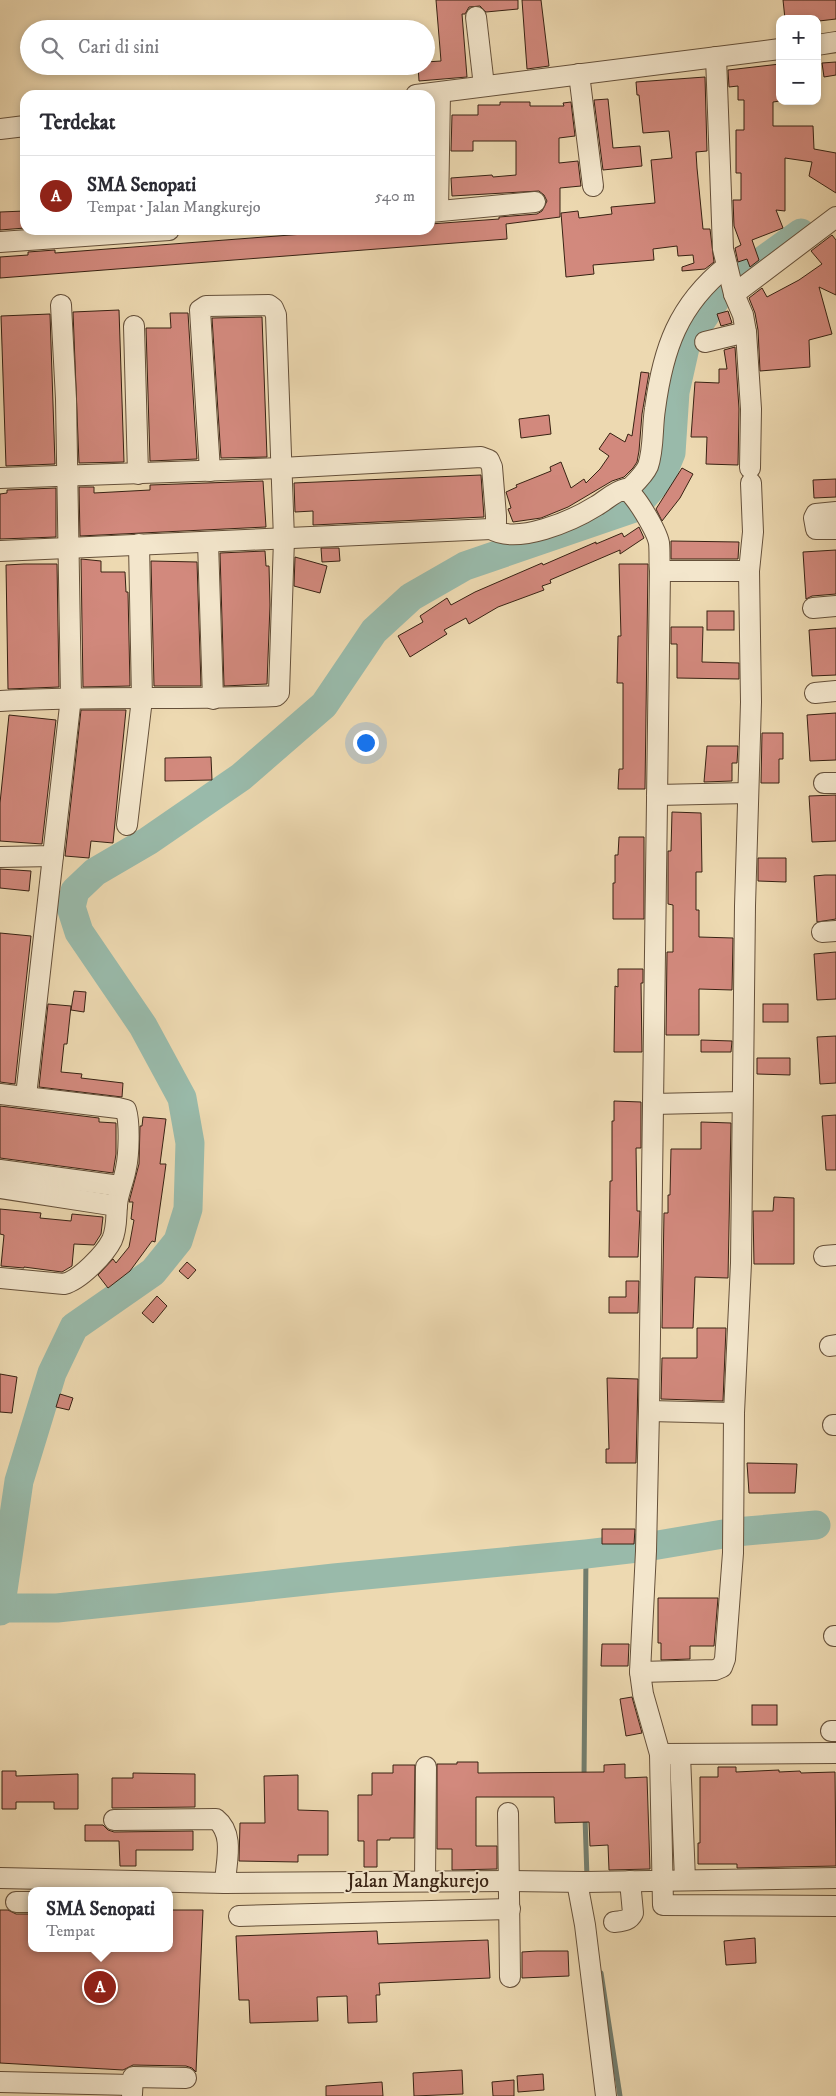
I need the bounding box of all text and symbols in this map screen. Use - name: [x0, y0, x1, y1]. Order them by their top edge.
- map controls: [776, 15, 821, 105]
- button: +: [776, 15, 821, 60]
- search box: [20, 20, 435, 75]
- icon: search: [38, 34, 66, 62]
- text: Cari di sini: [78, 36, 159, 59]
- button: −: [776, 60, 821, 105]
- text: Terdekat: [40, 110, 115, 136]
- text: SMA Senopati: [87, 174, 196, 197]
- text: A: [51, 186, 61, 206]
- text: 540 m: [375, 186, 415, 206]
- text: Tempat · Jalan Mangkurejo: [87, 197, 260, 217]
- your location: [353, 730, 379, 756]
- street label: Jalan Mangkurejo: [345, 1869, 489, 1894]
- popup: [28, 1887, 173, 1952]
- text: SMA Senopati: [46, 1898, 155, 1921]
- text: Tempat: [46, 1921, 95, 1941]
- pin: A: [84, 1968, 116, 2006]

